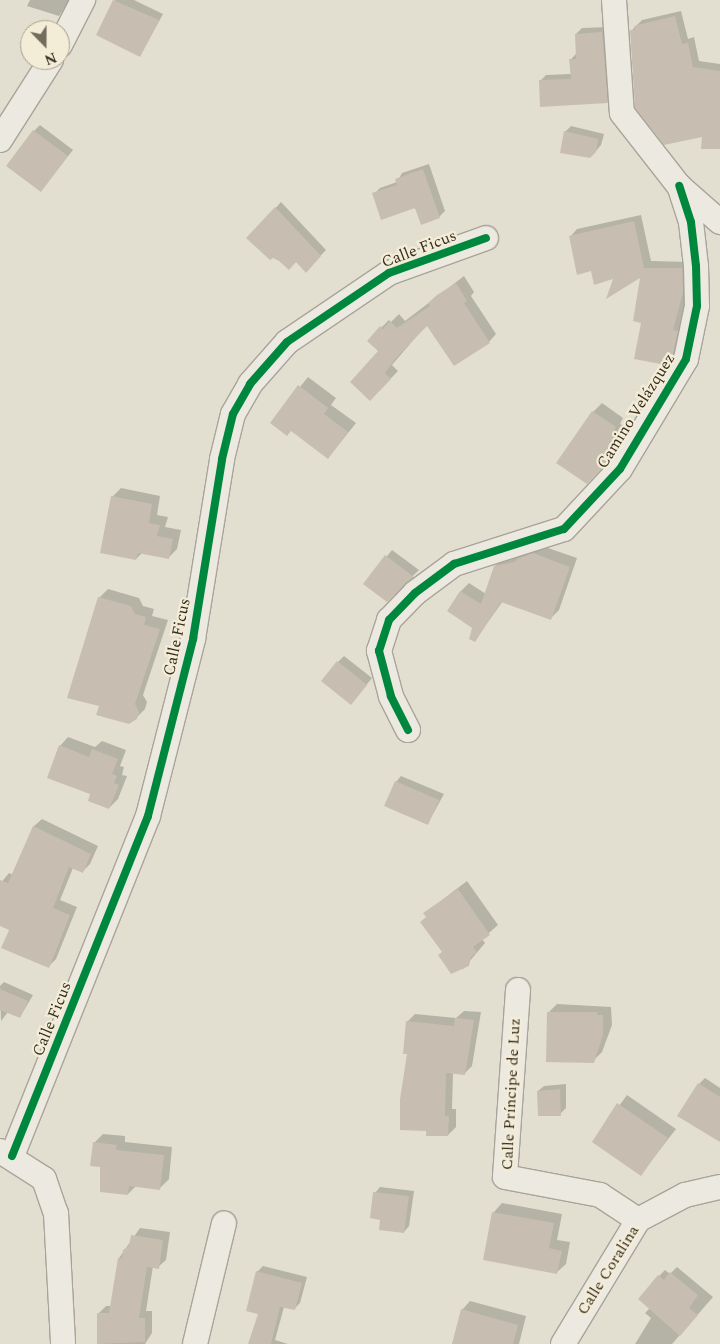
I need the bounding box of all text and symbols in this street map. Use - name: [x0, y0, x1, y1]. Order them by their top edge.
- north arrow: [20, 20, 70, 70]
- text: N: [41, 47, 60, 70]
- street label: Calle Ficus: [379, 226, 459, 272]
- street label: Camino Velázquez: [593, 350, 679, 472]
- street label: Calle Ficus: [159, 596, 195, 678]
- street label: Calle Ficus: [28, 979, 76, 1059]
- street label: Calle Príncipe de Luz: [497, 1017, 525, 1171]
- street label: Calle Coralina: [573, 1222, 643, 1318]

